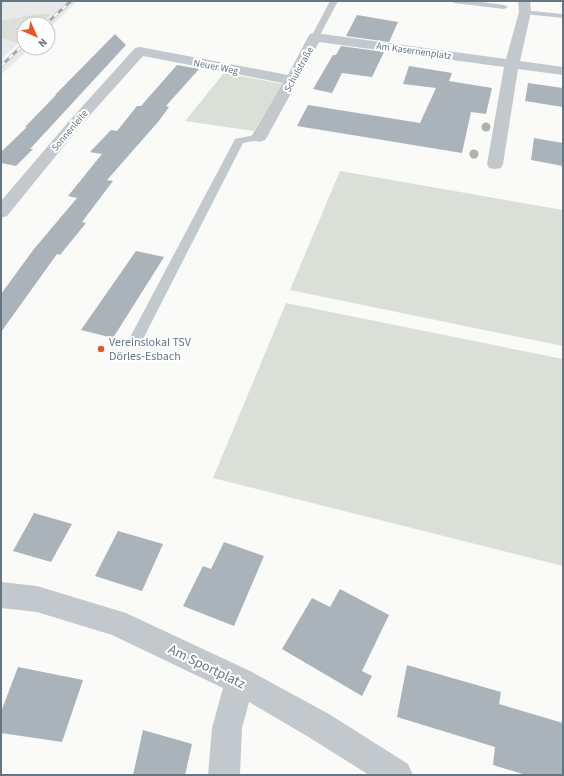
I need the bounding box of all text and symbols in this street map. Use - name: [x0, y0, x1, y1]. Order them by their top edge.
- north arrow: [16, 16, 56, 56]
- text: N: [35, 35, 51, 51]
- street label: Am Kasernenplatz: [375, 39, 452, 63]
- street label: Schulstraße: [281, 44, 317, 95]
- street label: Neuer Weg: [192, 56, 239, 78]
- street label: Sonnenleite: [48, 107, 91, 154]
- place label: Vereinslokal TSV Dörles-Esbach: [109, 334, 192, 365]
- marker: Vereinslokal TSV Dörles-Esbach: [96, 344, 106, 354]
- street label: Am Sportplatz: [165, 640, 248, 694]

